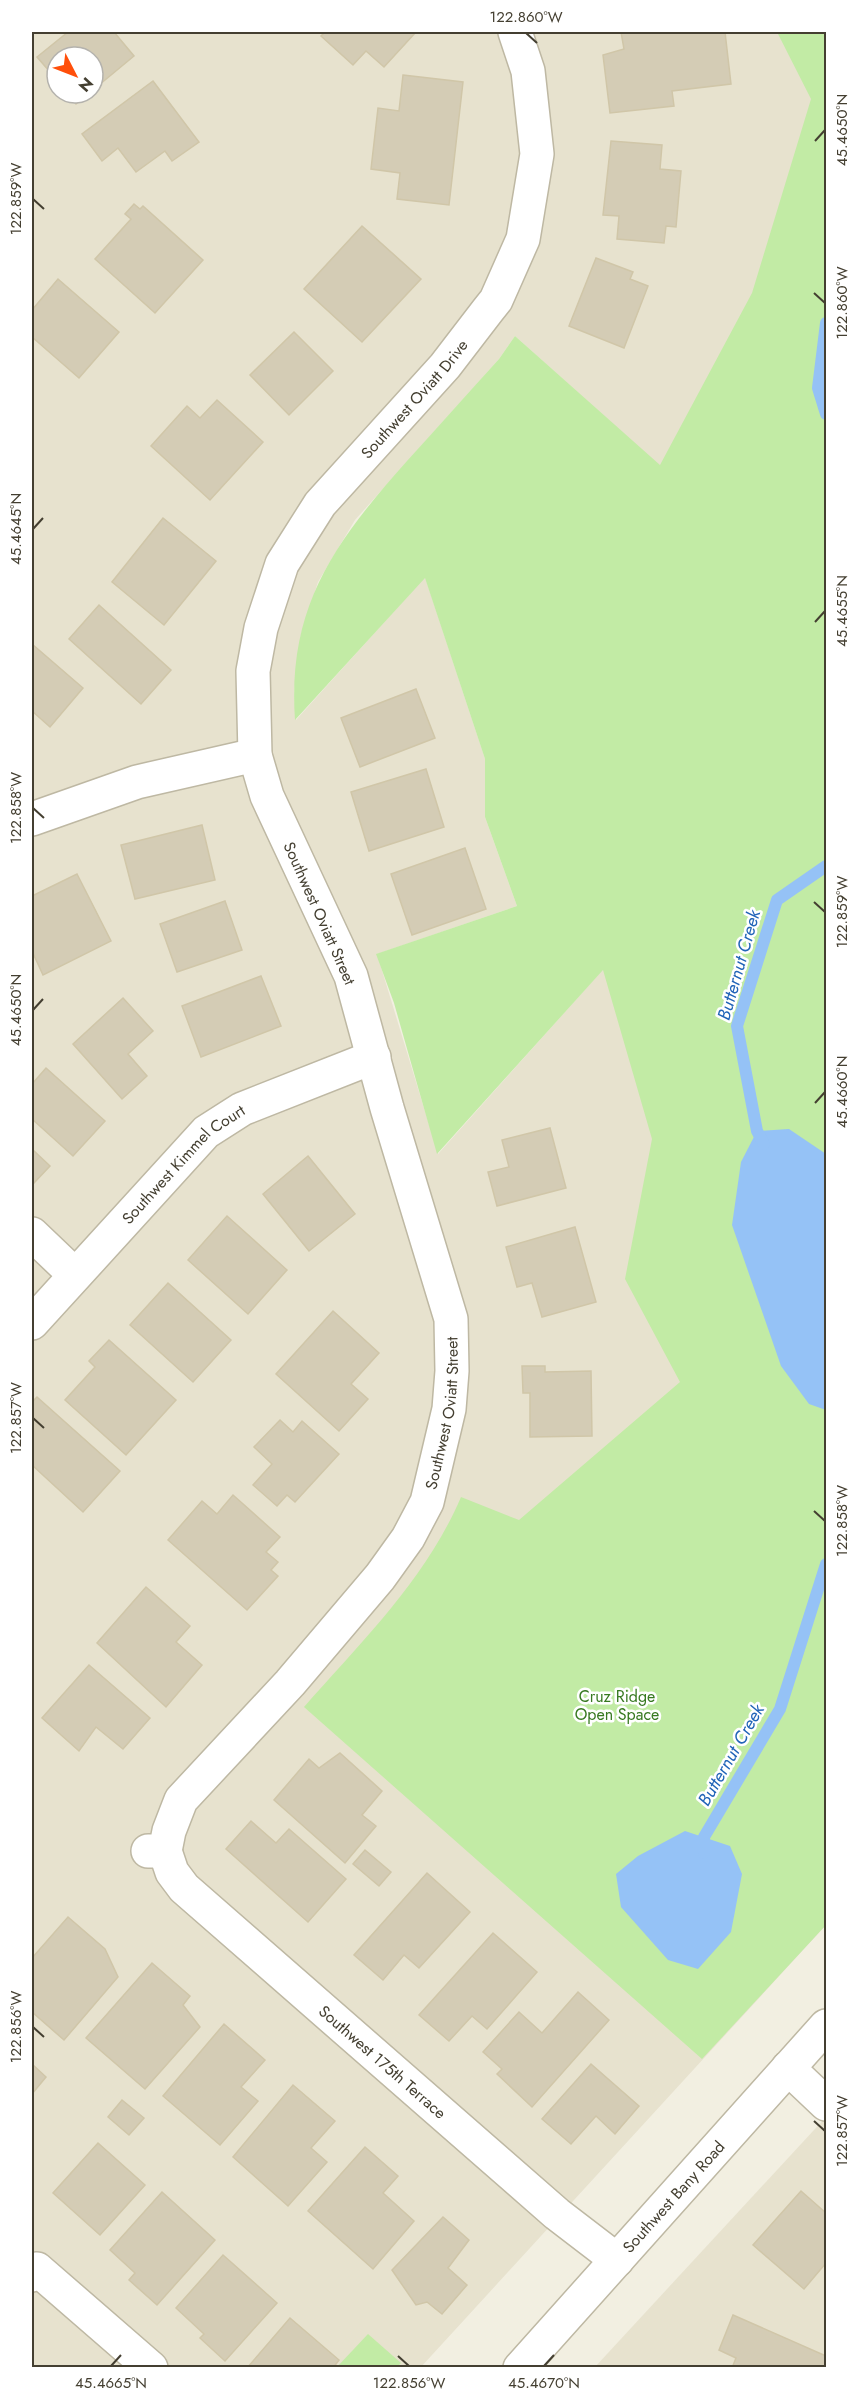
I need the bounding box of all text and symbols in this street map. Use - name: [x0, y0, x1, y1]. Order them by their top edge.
- text: 122.860°W: [489, 6, 563, 28]
- north arrow: [45, 45, 105, 105]
- text: N: [73, 72, 99, 97]
- text: 45.4650°N: [831, 94, 853, 166]
- text: 122.859°W: [5, 163, 27, 235]
- text: 122.860°W: [831, 266, 853, 340]
- street label: Southwest Oviatt Drive: [356, 335, 473, 464]
- text: 45.4645°N: [5, 493, 27, 565]
- text: 45.4655°N: [831, 575, 853, 647]
- text: 122.858°W: [5, 772, 27, 844]
- street label: Southwest Oviatt Street: [278, 838, 362, 989]
- text: 122.859°W: [831, 876, 853, 948]
- water label: Butternut Creek: [711, 906, 768, 1023]
- text: 45.4650°N: [5, 974, 27, 1046]
- text: 45.4660°N: [831, 1056, 853, 1128]
- street label: Southwest Kimmel Court: [117, 1099, 250, 1229]
- street label: Southwest Oviatt Street: [419, 1336, 464, 1492]
- text: 122.857°W: [5, 1382, 27, 1454]
- text: 122.858°W: [831, 1485, 853, 1557]
- park label: Cruz Ridge Open Space: [575, 1685, 659, 1726]
- water label: Butternut Creek: [691, 1698, 771, 1811]
- text: 122.856°W: [5, 1991, 27, 2063]
- street label: Southwest 175th Terrace: [314, 2000, 451, 2124]
- text: 122.857°W: [831, 2095, 853, 2167]
- street label: Southwest Bany Road: [617, 2136, 730, 2258]
- text: 45.4665°N: [75, 2372, 147, 2394]
- text: 122.856°W: [373, 2372, 445, 2394]
- text: 45.4670°N: [508, 2372, 580, 2394]

